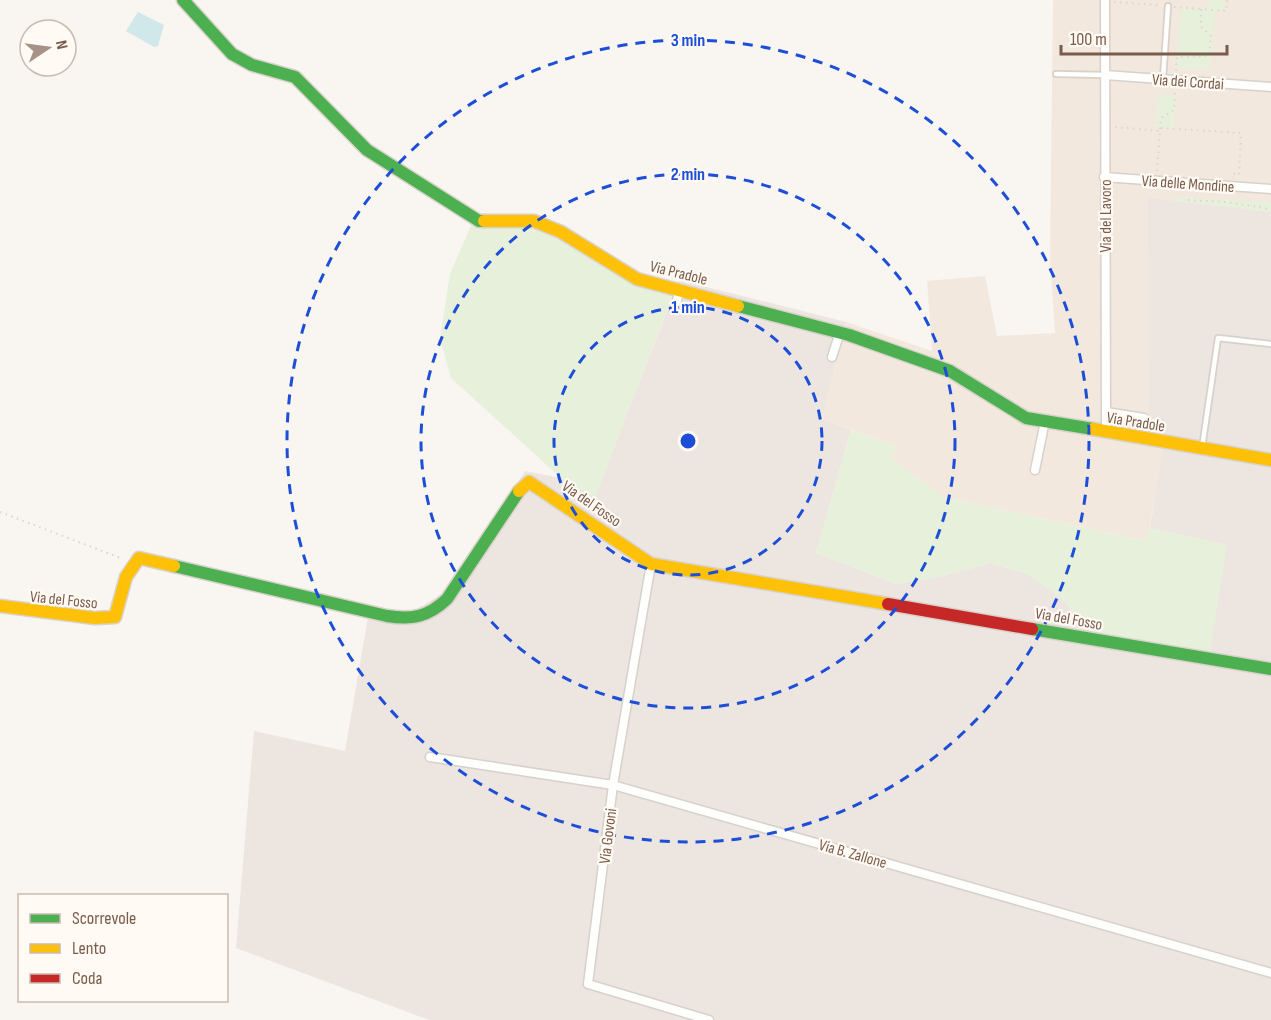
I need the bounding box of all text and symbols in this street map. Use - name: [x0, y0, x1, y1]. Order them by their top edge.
- north arrow: [18, 18, 78, 78]
- scale bar: [1061, 18, 1228, 56]
- text: 100 m: [1070, 29, 1107, 50]
- text: 3 min: [671, 30, 705, 51]
- text: N: [51, 39, 71, 51]
- street label: Via dei Cordai: [1151, 71, 1224, 94]
- text: 2 min: [671, 164, 705, 185]
- street label: Via delle Mondine: [1141, 172, 1235, 197]
- street label: Via del Lavoro: [1097, 179, 1116, 253]
- street label: Via Pradole: [648, 257, 709, 290]
- text: 1 min: [671, 297, 705, 318]
- street label: Via Pradole: [1105, 408, 1166, 436]
- centre of rings: [678, 431, 698, 451]
- street label: Via del Fosso: [558, 477, 624, 531]
- street label: Via del Fosso: [29, 587, 99, 613]
- street label: Via del Fosso: [1034, 604, 1104, 635]
- street label: Via Govoni: [596, 807, 621, 865]
- street label: Via B. Zallone: [816, 836, 889, 873]
- legend: [18, 894, 228, 1002]
- text: Scorrevole: [72, 908, 136, 929]
- text: Lento: [72, 938, 106, 959]
- text: Coda: [72, 968, 103, 989]

